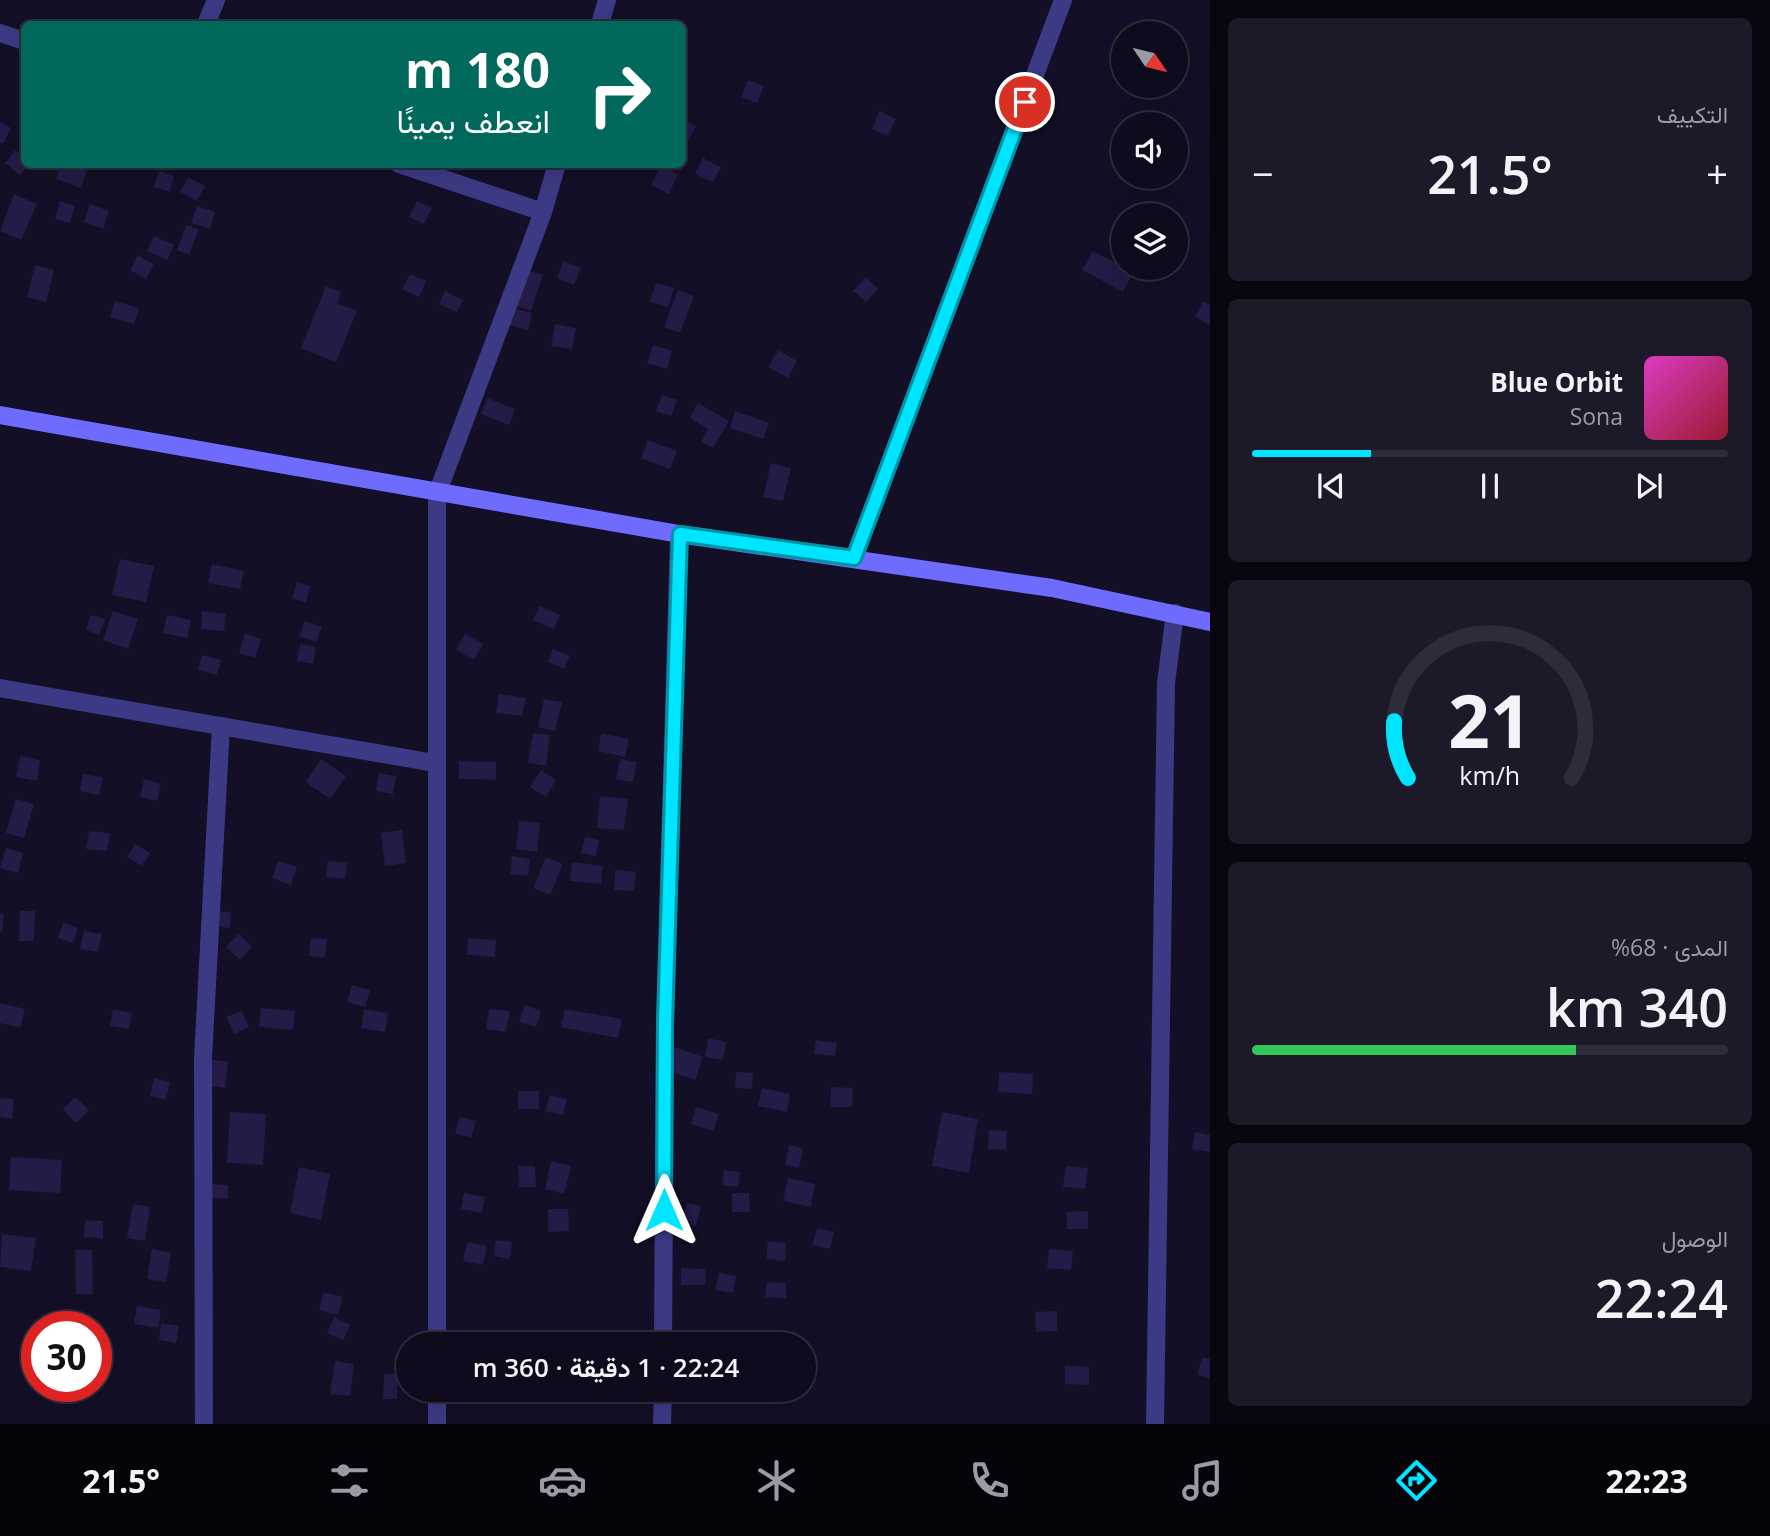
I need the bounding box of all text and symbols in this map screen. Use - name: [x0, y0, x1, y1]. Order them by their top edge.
- north arrow: [1111, 21, 1188, 98]
- map controls: [1111, 21, 1188, 280]
- text: 180 m: [405, 36, 550, 102]
- icon: right: [574, 49, 665, 140]
- pin: [995, 72, 1055, 132]
- icon: arrive: [1006, 83, 1044, 121]
- text: التكييف: [1657, 98, 1728, 130]
- text: انعطف يمينًا: [396, 99, 550, 142]
- button: sound: [1111, 112, 1188, 189]
- text: 21.5°: [1427, 138, 1553, 209]
- text: −: [1252, 147, 1274, 199]
- text: +: [1706, 147, 1728, 199]
- button: layers: [1111, 203, 1188, 280]
- text: Blue Orbit: [1490, 364, 1623, 400]
- text: Sona: [1570, 400, 1623, 432]
- icon: previous: [1312, 467, 1350, 505]
- icon: pause: [1471, 467, 1509, 505]
- icon: next: [1630, 467, 1668, 505]
- text: 21: [1448, 670, 1532, 769]
- text: km/h: [1460, 758, 1520, 792]
- text: المدى · 68%: [1611, 931, 1728, 963]
- text: 340 km: [1546, 971, 1728, 1042]
- position arrow: [627, 1173, 701, 1247]
- text: الوصول: [1662, 1222, 1728, 1254]
- text: 22:24: [1595, 1262, 1728, 1333]
- speed limit sign: 30: [21, 1311, 112, 1402]
- text: 22:24 · 1 دقيقة · 360 m: [473, 1349, 739, 1385]
- icon: filters: [325, 1456, 374, 1505]
- icon: car: [538, 1456, 587, 1505]
- icon: climate: [752, 1456, 801, 1505]
- icon: phone: [965, 1456, 1014, 1505]
- icon: music: [1178, 1456, 1227, 1505]
- icon: directions: [1392, 1456, 1441, 1505]
- text: 21.5°: [82, 1459, 160, 1502]
- text: 22:23: [1605, 1459, 1688, 1502]

